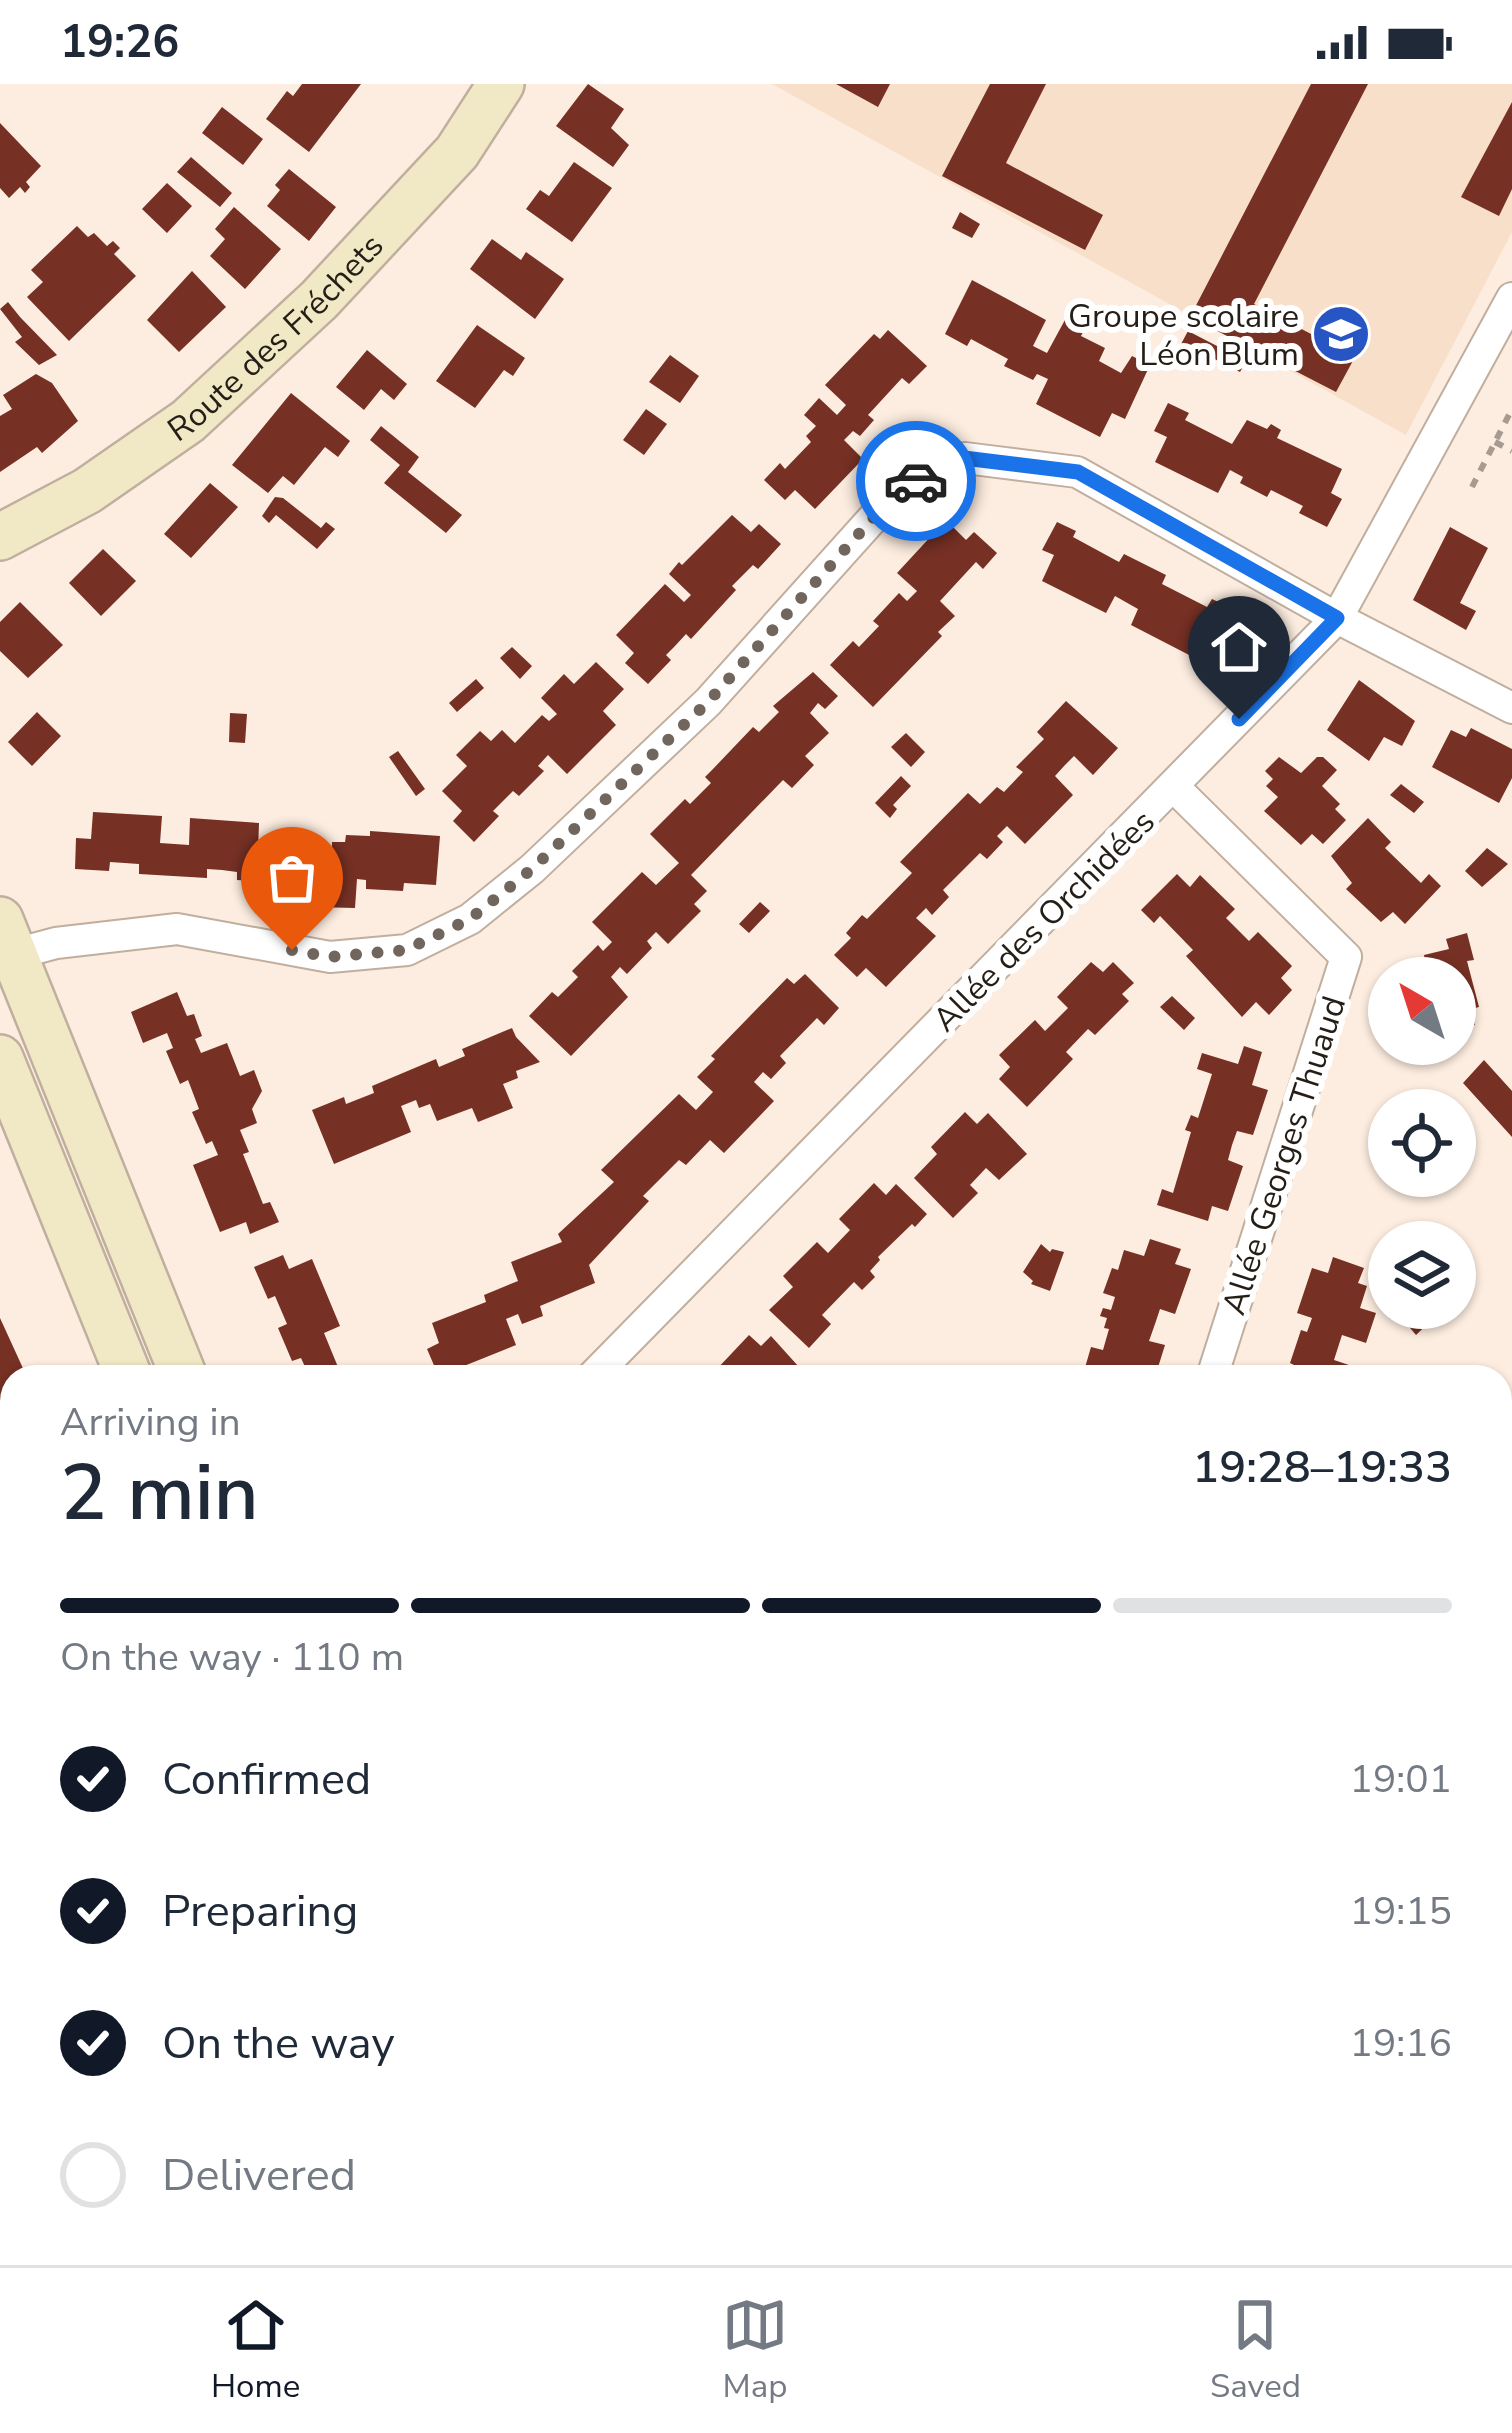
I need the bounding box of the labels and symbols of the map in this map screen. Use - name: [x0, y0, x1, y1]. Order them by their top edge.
- street label: Route des Fréchets: [159, 224, 394, 453]
- place label: Groupe scolaire Léon Blum: [1068, 294, 1299, 377]
- school or university icon: Groupe scolaire Léon Blum: [1310, 303, 1372, 365]
- courier: [856, 421, 976, 541]
- pin: [1188, 596, 1290, 719]
- street label: Allée des Orchidées: [923, 800, 1165, 1042]
- pin: [241, 827, 343, 950]
- north arrow: [1368, 957, 1476, 1065]
- street label: Allée Georges Thuaud: [1212, 991, 1357, 1320]

